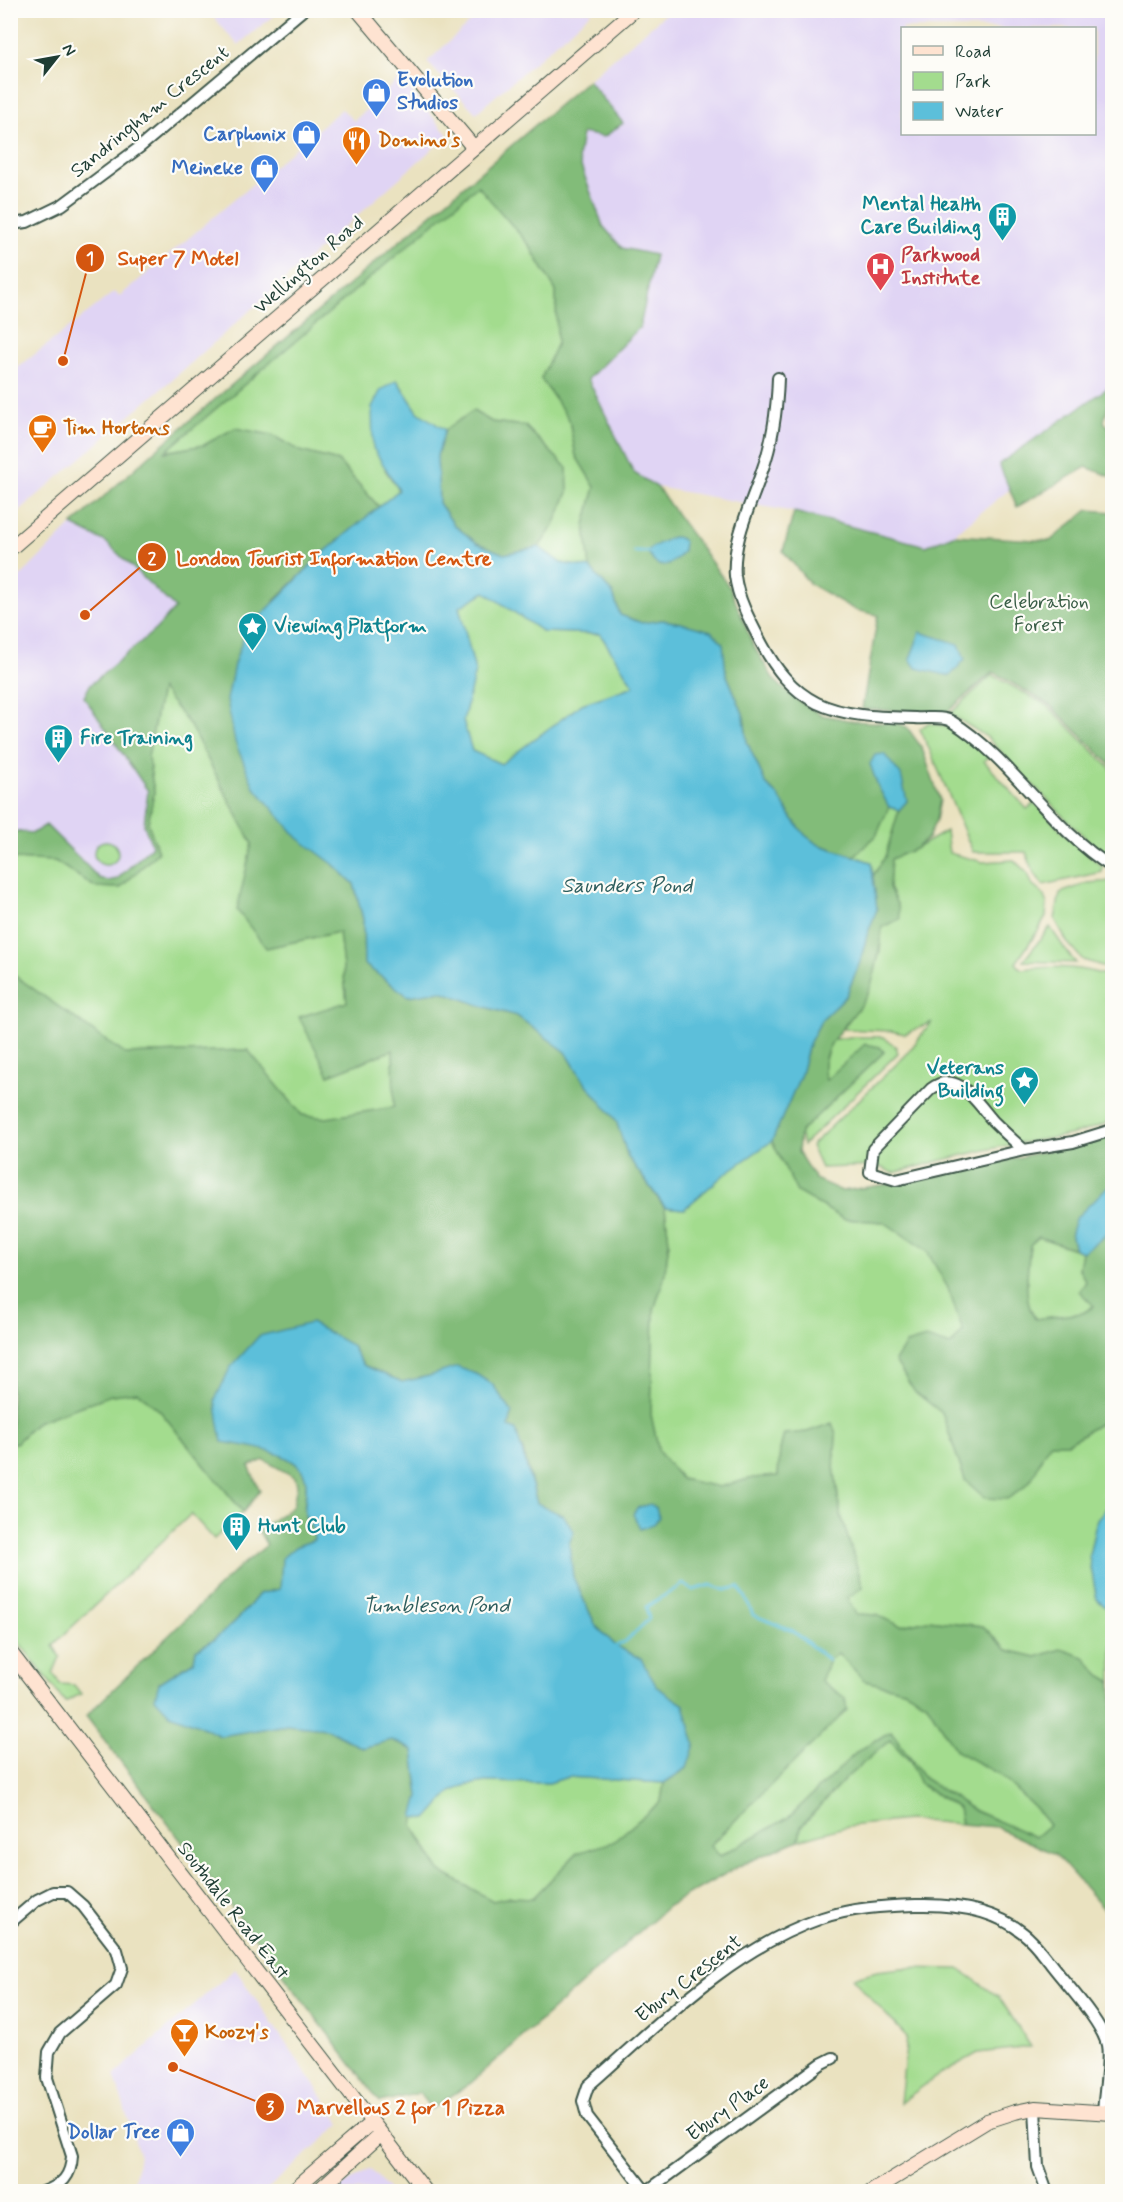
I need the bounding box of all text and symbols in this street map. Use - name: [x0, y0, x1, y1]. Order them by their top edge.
- north arrow: [27, 27, 87, 87]
- legend: [901, 27, 1096, 135]
- text: N: [57, 40, 80, 60]
- street label: Sandringham Crescent: [65, 40, 236, 185]
- text: Road: [955, 40, 991, 64]
- place label: Evolution Studios: [397, 67, 473, 117]
- text: Park: [955, 70, 991, 94]
- shop icon: Evolution Studios: [360, 76, 392, 118]
- text: Water: [955, 100, 1004, 124]
- shop icon: Carphonix: [291, 118, 323, 160]
- place label: Carphonix: [203, 121, 286, 148]
- restaurant icon: Domino's: [341, 124, 373, 166]
- place label: Domino's: [378, 127, 460, 154]
- shop icon: Meineke: [248, 152, 280, 194]
- place label: Meineke: [171, 155, 243, 182]
- place label: Mental Health Care Building: [860, 191, 981, 241]
- building icon: Mental Health Care Building: [986, 200, 1018, 242]
- street label: Wellington Road: [248, 209, 371, 322]
- callout: Super 7 Motel: [75, 239, 250, 278]
- place label: Parkwood Institute: [901, 242, 981, 292]
- text: Super 7 Motel: [117, 245, 239, 273]
- text: 1: [86, 247, 94, 271]
- hospital icon: Parkwood Institute: [864, 250, 896, 292]
- cafe icon: Tim Hortons: [26, 412, 58, 454]
- place label: Tim Hortons: [63, 415, 170, 442]
- callout: London Tourist Information Centre: [137, 538, 501, 577]
- text: London Tourist Information Centre: [176, 545, 492, 575]
- text: 2: [148, 547, 157, 571]
- park label: Celebration Forest: [989, 589, 1089, 639]
- place icon: Viewing Platform: [237, 610, 269, 652]
- place label: Viewing Platform: [274, 613, 427, 642]
- building icon: Fire Training: [43, 722, 75, 764]
- place label: Fire Training: [80, 725, 193, 752]
- water label: Saunders Pond: [562, 872, 694, 900]
- place label: Veterans Building: [927, 1055, 1004, 1107]
- place icon: Veterans Building: [1009, 1064, 1041, 1106]
- building icon: Hunt Club: [221, 1510, 253, 1552]
- place label: Hunt Club: [258, 1513, 346, 1540]
- water label: Tumbleson Pond: [363, 1592, 511, 1620]
- street label: Southdale Road East: [171, 1836, 296, 1986]
- street label: Ebury Crescent: [630, 1929, 748, 2029]
- bar icon: Koozy's: [168, 2016, 200, 2058]
- place label: Koozy's: [205, 2019, 269, 2046]
- street label: Ebury Place: [681, 2070, 775, 2148]
- callout: Marvellous 2 for 1 Pizza: [255, 2087, 517, 2126]
- text: Marvellous 2 for 1 Pizza: [297, 2094, 505, 2124]
- text: 3: [266, 2096, 275, 2120]
- shop icon: Dollar Tree: [165, 2116, 197, 2158]
- place label: Dollar Tree: [67, 2119, 160, 2146]

